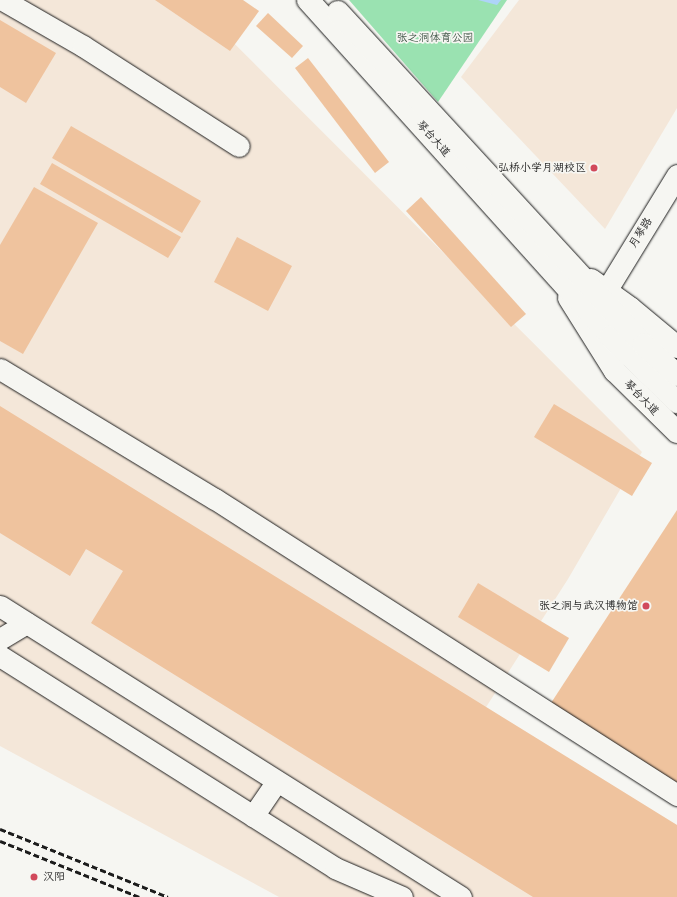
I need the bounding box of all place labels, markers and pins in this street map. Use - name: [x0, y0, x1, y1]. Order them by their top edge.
- place label: 弘桥小学月湖校区: [498, 161, 586, 175]
- marker: 弘桥小学月湖校区: [589, 163, 599, 173]
- place label: 张之洞与武汉博物馆: [539, 599, 638, 613]
- marker: 张之洞与武汉博物馆: [641, 601, 651, 611]
- place label: 汉阳: [43, 870, 65, 884]
- marker: 汉阳: [28, 871, 40, 883]

